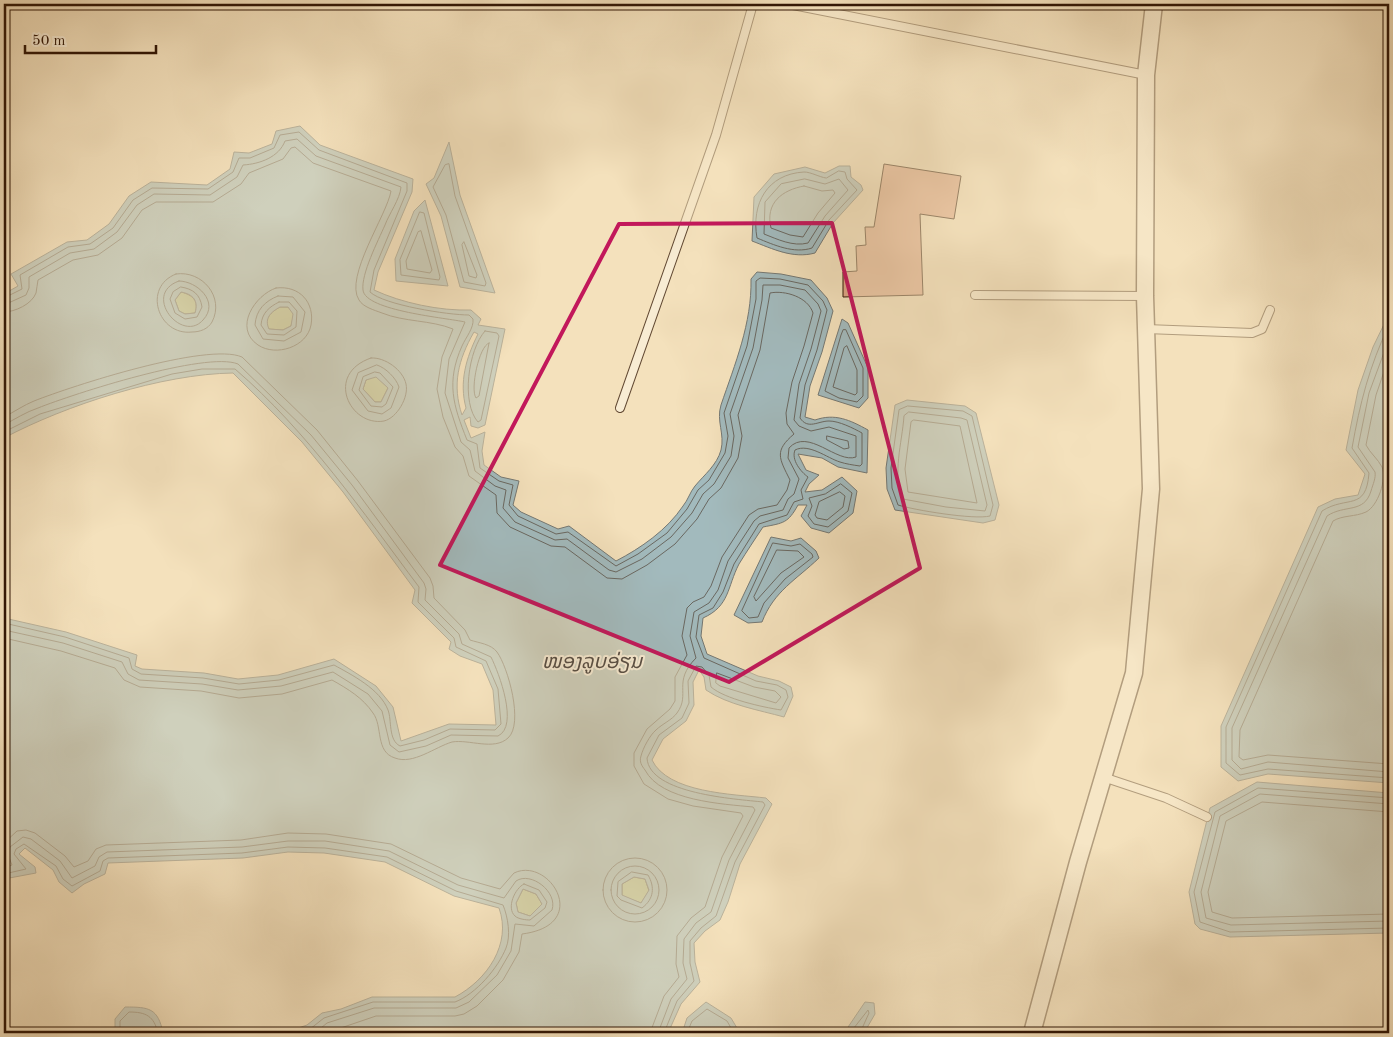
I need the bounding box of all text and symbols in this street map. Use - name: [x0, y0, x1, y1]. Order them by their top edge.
- scale bar: [25, 22, 156, 54]
- text: 50 m: [32, 34, 66, 49]
- water label: ໜອງລູບອ່ຽນ: [542, 651, 644, 674]

